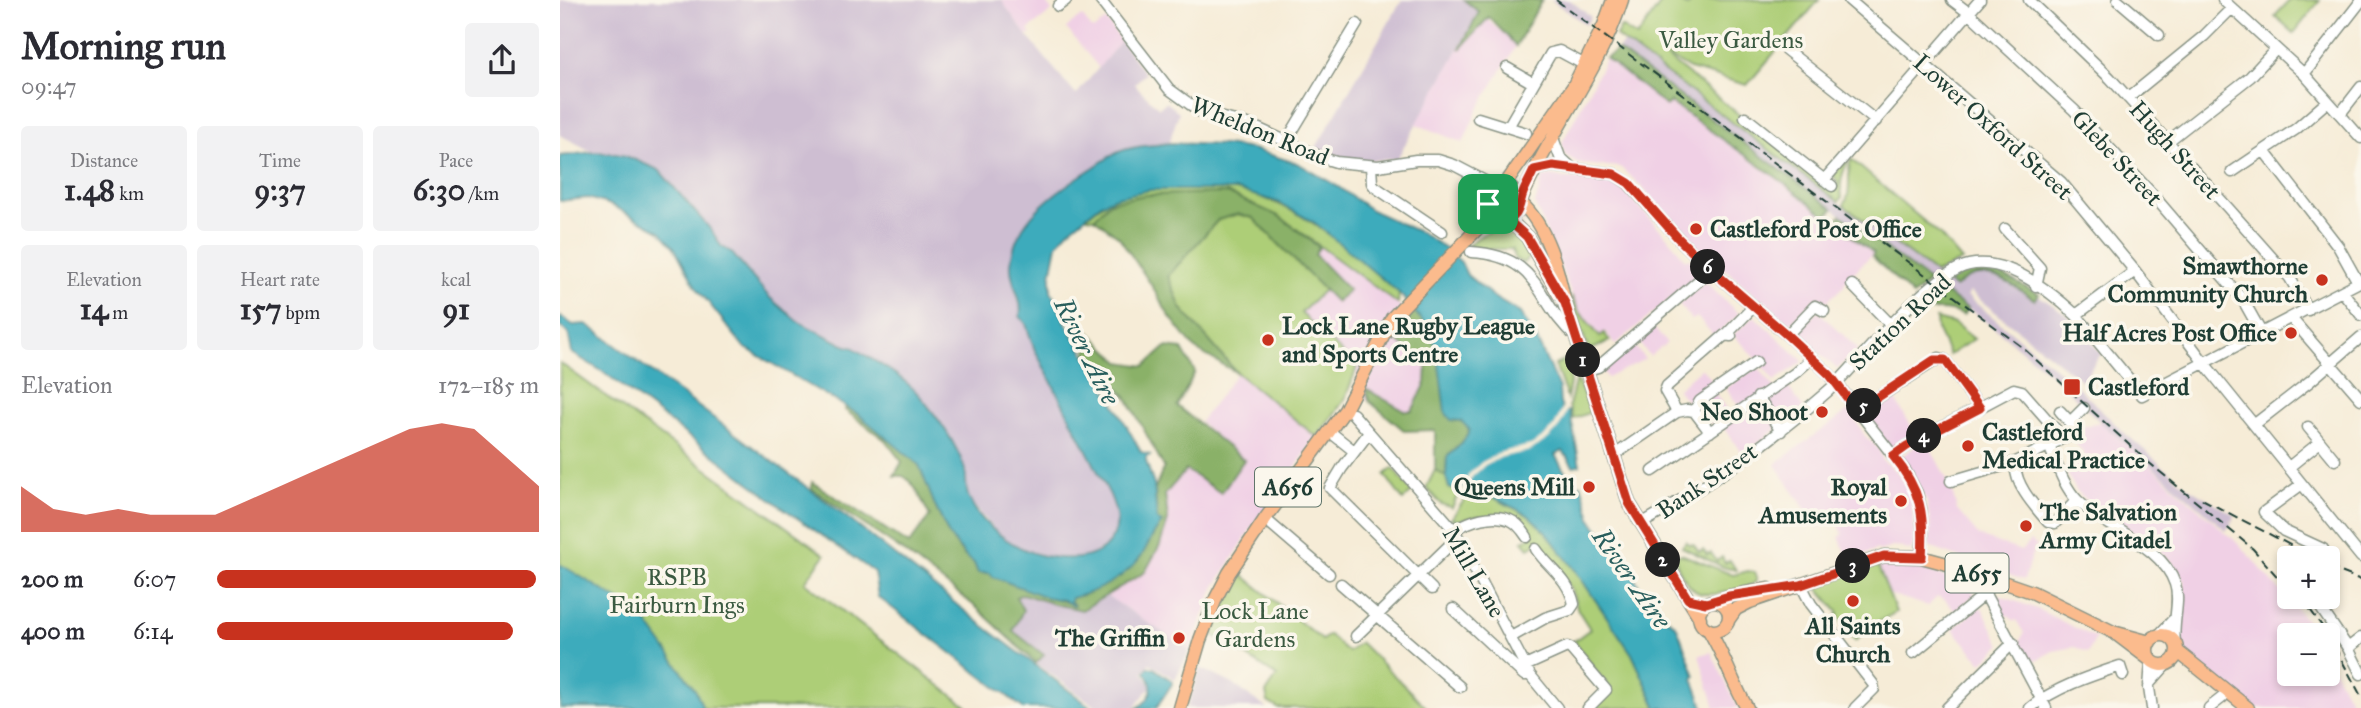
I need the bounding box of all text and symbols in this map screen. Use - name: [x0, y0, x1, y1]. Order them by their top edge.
- text: Morning run: [21, 23, 226, 69]
- button: share: [465, 23, 539, 97]
- park label: Valley Gardens: [1658, 25, 1803, 55]
- street label: Lower Oxford Street: [1907, 47, 2079, 207]
- text: 09:47: [21, 72, 77, 100]
- street label: Wheldon Road: [1187, 90, 1333, 172]
- street label: Hugh Street: [2123, 94, 2228, 206]
- street label: Glebe Street: [2065, 104, 2169, 213]
- text: Distance: [70, 149, 138, 172]
- text: Time: [259, 149, 301, 172]
- text: Pace: [439, 149, 473, 172]
- text: 1.48: [64, 172, 115, 208]
- text: 9:37: [254, 172, 306, 208]
- text: 6:30: [413, 172, 465, 208]
- pin: [1458, 174, 1518, 234]
- text: km: [115, 182, 144, 205]
- text: /km: [465, 182, 499, 205]
- icon: arrive: [1469, 185, 1507, 223]
- place label: Castleford Post Office: [1710, 214, 1922, 244]
- marker: Castleford Post Office: [1688, 221, 1704, 237]
- pin: 6: [1690, 250, 1726, 284]
- place label: Smawthorne Community Church: [2107, 251, 2309, 309]
- text: 6: [1703, 255, 1712, 278]
- street label: Station Road: [1843, 267, 1957, 377]
- text: Elevation: [66, 268, 142, 291]
- text: Heart rate: [240, 268, 320, 291]
- text: kcal: [441, 268, 471, 291]
- marker: Smawthorne Community Church: [2314, 272, 2330, 288]
- text: 14: [80, 291, 108, 327]
- text: 157: [240, 291, 281, 327]
- text: 91: [442, 291, 470, 327]
- water label: River Aire: [1047, 291, 1127, 411]
- text: m: [108, 301, 128, 324]
- text: bpm: [281, 301, 320, 324]
- place label: Lock Lane Rugby League and Sports Centre: [1282, 311, 1535, 369]
- place label: Half Acres Post Office: [2062, 318, 2277, 348]
- marker: Half Acres Post Office: [2283, 325, 2299, 341]
- marker: Lock Lane Rugby League and Sports Centre: [1260, 332, 1276, 348]
- pin: 1: [1566, 342, 1600, 378]
- text: 1: [1579, 348, 1586, 371]
- text: Elevation: [21, 371, 112, 399]
- text: 172–185 m: [438, 371, 539, 399]
- place label: Castleford: [2088, 372, 2190, 402]
- marker: Castleford: [2062, 377, 2082, 397]
- pin: 5: [1846, 388, 1882, 424]
- text: 5: [1859, 394, 1868, 417]
- place label: Neo Shoot: [1700, 397, 1808, 427]
- marker: Neo Shoot: [1814, 404, 1830, 420]
- place label: Castleford Medical Practice: [1982, 417, 2145, 475]
- pin: 4: [1906, 418, 1942, 453]
- text: 4: [1918, 424, 1929, 447]
- street label: Bank Street: [1651, 436, 1763, 526]
- marker: Castleford Medical Practice: [1960, 438, 1976, 454]
- road number: A656: [1255, 467, 1321, 506]
- place label: Queens Mill: [1454, 472, 1575, 502]
- place label: Royal Amusements: [1757, 472, 1887, 530]
- marker: Queens Mill: [1581, 479, 1597, 495]
- marker: Royal Amusements: [1893, 493, 1909, 509]
- place label: The Salvation Army Citadel: [2038, 497, 2177, 555]
- marker: The Salvation Army Citadel: [2018, 518, 2034, 534]
- street label: Mill Lane: [1436, 521, 1512, 623]
- water label: River Aire: [1585, 521, 1679, 635]
- pin: 2: [1646, 542, 1680, 578]
- map controls: [2277, 546, 2340, 686]
- button: +: [2277, 546, 2340, 609]
- text: 2: [1658, 548, 1667, 571]
- pin: 3: [1836, 548, 1870, 584]
- text: 3: [1849, 554, 1856, 577]
- road number: A655: [1946, 554, 2008, 593]
- park label: RSPB Fairburn Ings: [609, 562, 745, 620]
- text: 200 m: [21, 565, 83, 593]
- text: 6:07: [133, 565, 176, 593]
- marker: All Saints Church: [1845, 593, 1861, 609]
- park label: Lock Lane Gardens: [1201, 596, 1309, 654]
- place label: All Saints Church: [1804, 611, 1901, 669]
- text: 400 m: [21, 617, 85, 645]
- text: 6:14: [133, 617, 173, 645]
- place label: The Griffin: [1054, 623, 1165, 653]
- button: −: [2277, 623, 2340, 686]
- marker: The Griffin: [1171, 630, 1187, 646]

